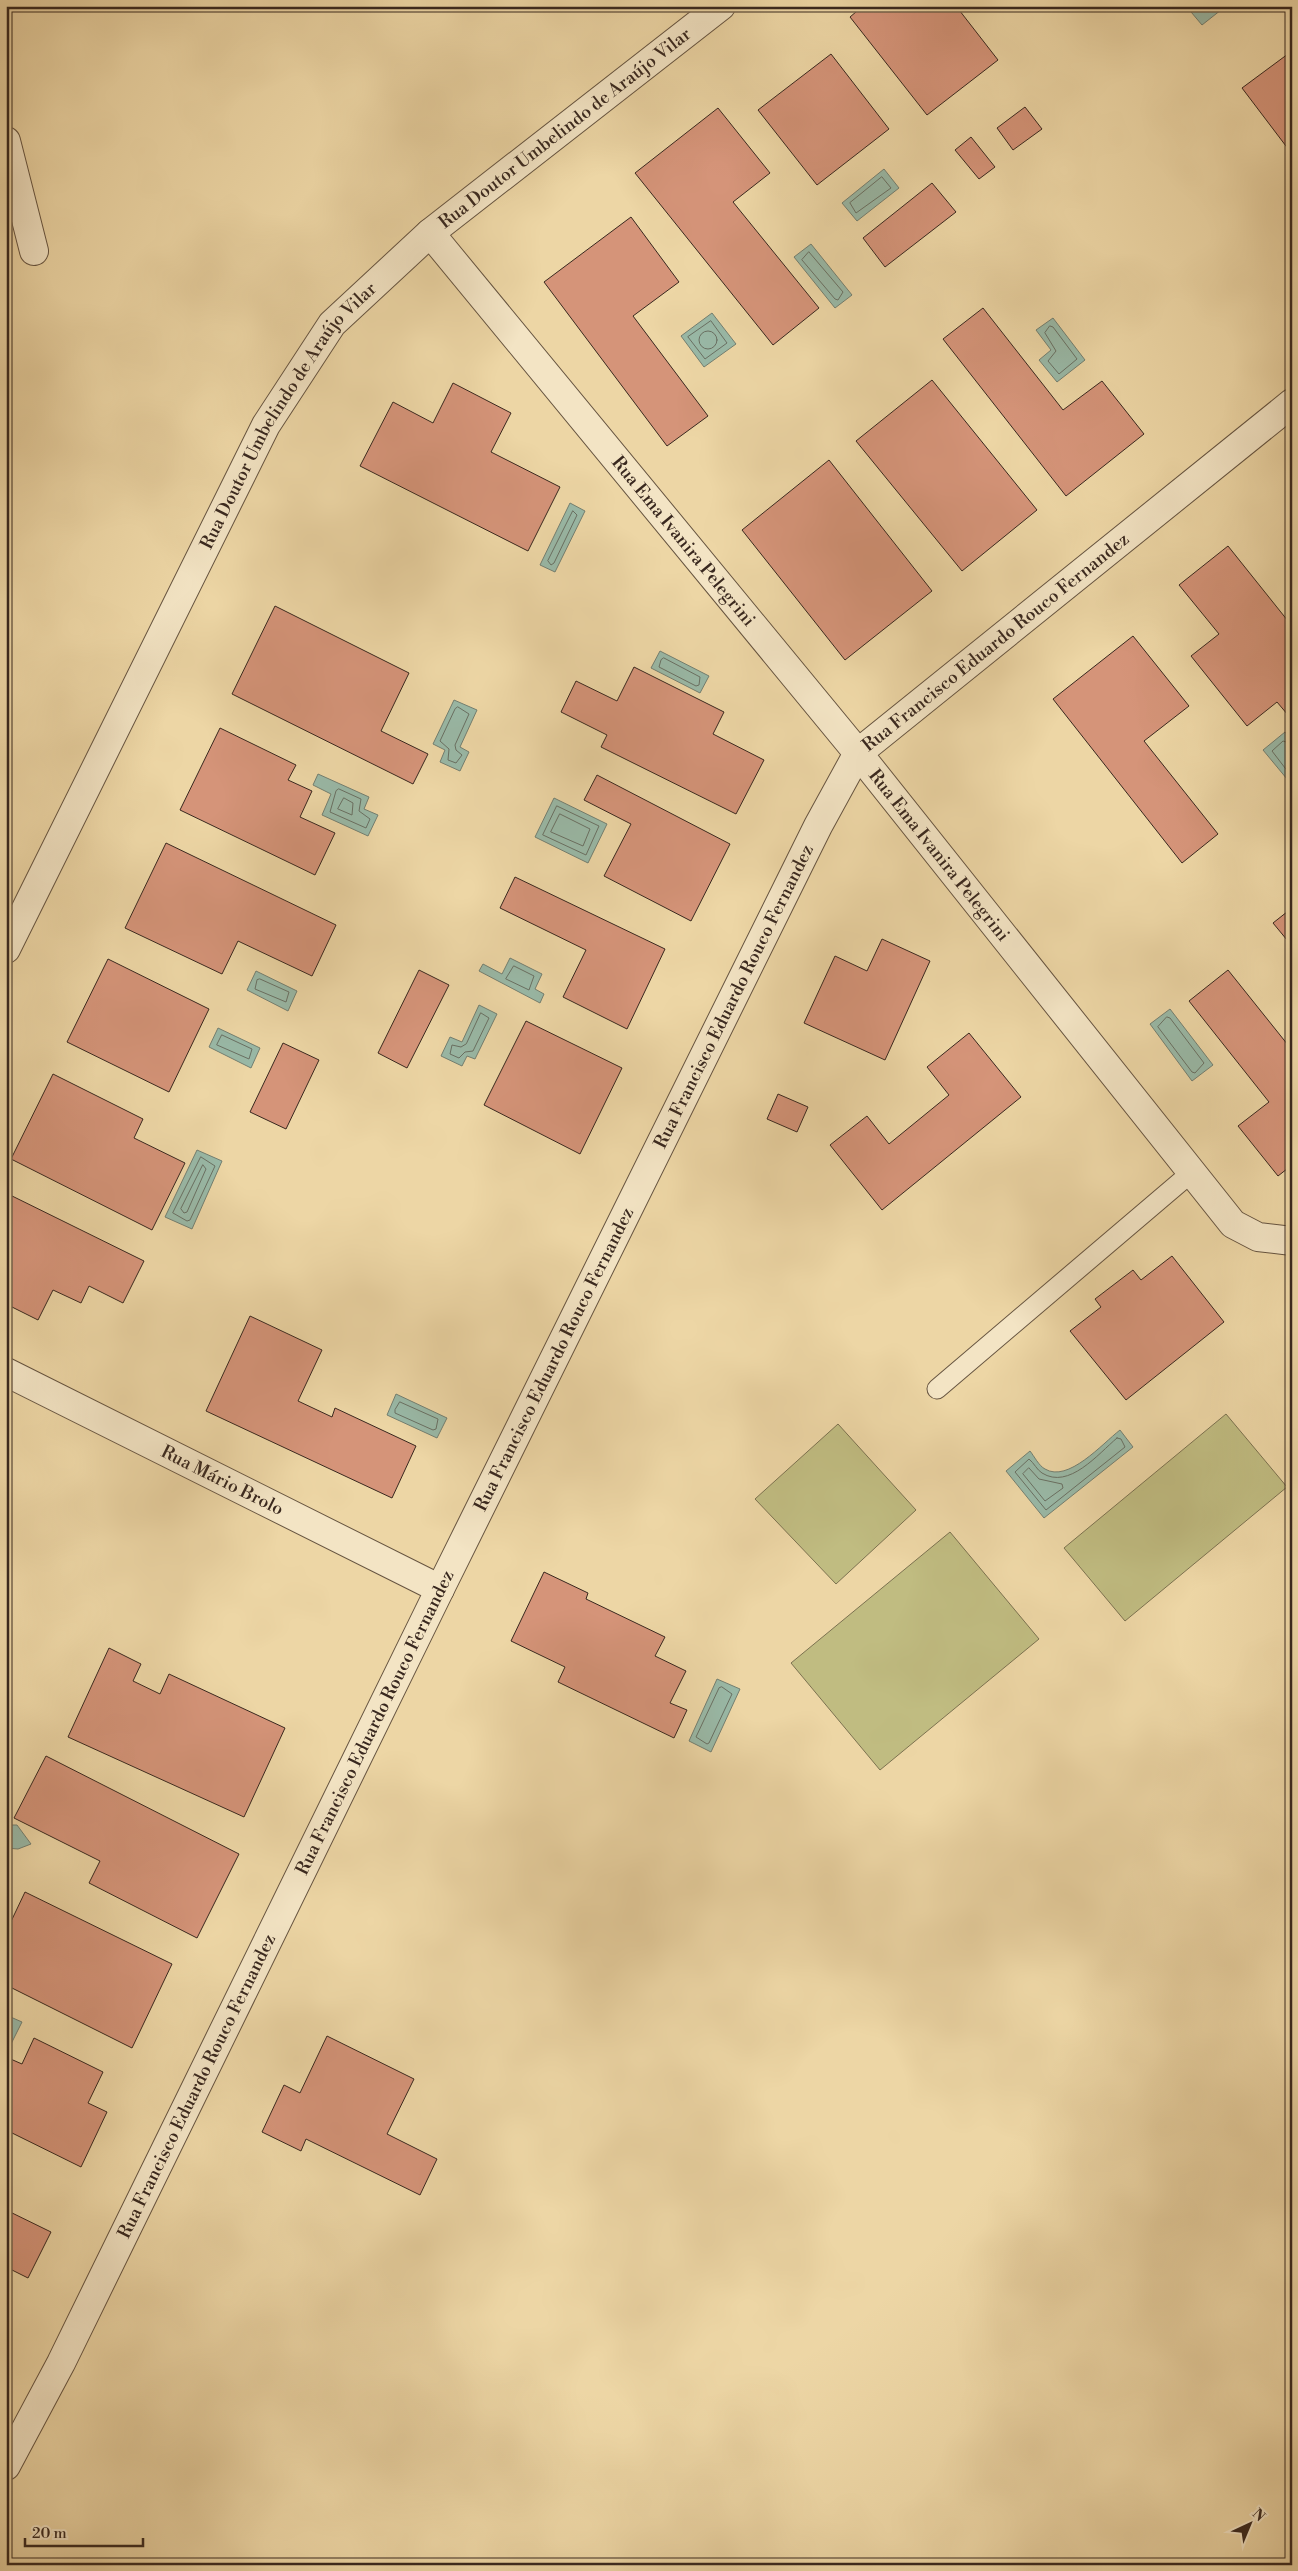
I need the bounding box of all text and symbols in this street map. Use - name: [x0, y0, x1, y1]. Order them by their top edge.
- street label: Rua Doutor Umbelindo de Araújo Vilar: [434, 23, 696, 234]
- street label: Rua Doutor Umbelindo de Araújo Vilar: [195, 277, 382, 553]
- street label: Rua Ema Ivanira Pelegrini: [606, 451, 760, 631]
- street label: Rua Francisco Eduardo Rouco Fernandez: [858, 528, 1134, 757]
- street label: Rua Ema Ivanira Pelegrini: [863, 765, 1015, 946]
- street label: Rua Francisco Eduardo Rouco Fernandez: [649, 841, 819, 1152]
- street label: Rua Francisco Eduardo Rouco Fernandez: [469, 1204, 639, 1515]
- street label: Rua Mário Brolo: [157, 1440, 287, 1521]
- street label: Rua Francisco Eduardo Rouco Fernandez: [291, 1567, 459, 1879]
- street label: Rua Francisco Eduardo Rouco Fernandez: [113, 1930, 281, 2242]
- north arrow: [1226, 2498, 1276, 2548]
- text: N: [1248, 2505, 1269, 2526]
- scale bar: [25, 2516, 142, 2548]
- text: 20 m: [32, 2524, 67, 2543]

